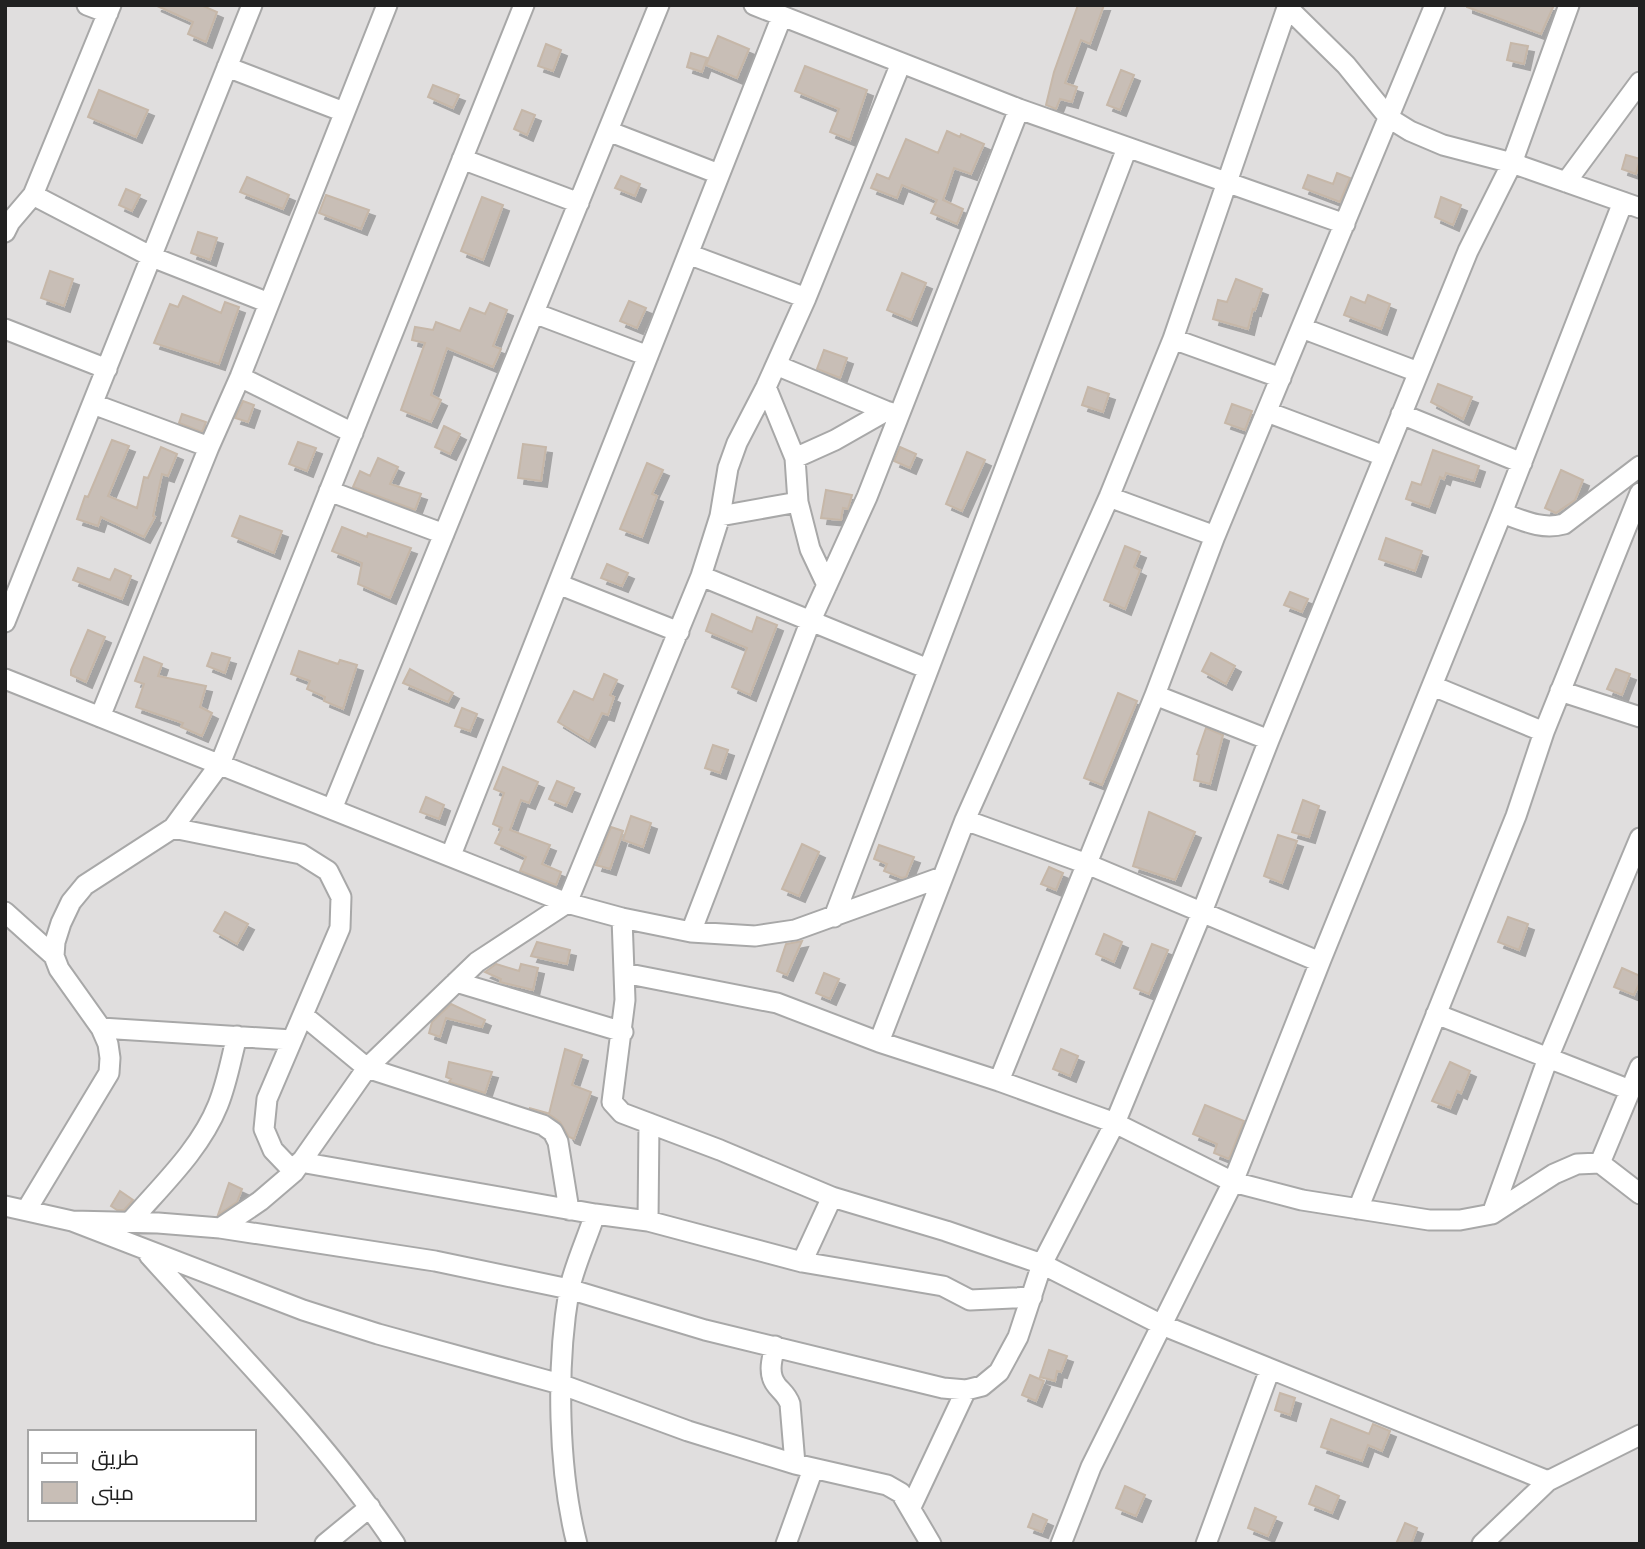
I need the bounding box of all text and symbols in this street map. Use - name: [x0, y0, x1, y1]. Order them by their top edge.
- legend: [28, 1430, 256, 1521]
- text: طريق: [91, 1445, 139, 1471]
- text: مبنى: [91, 1480, 134, 1506]

